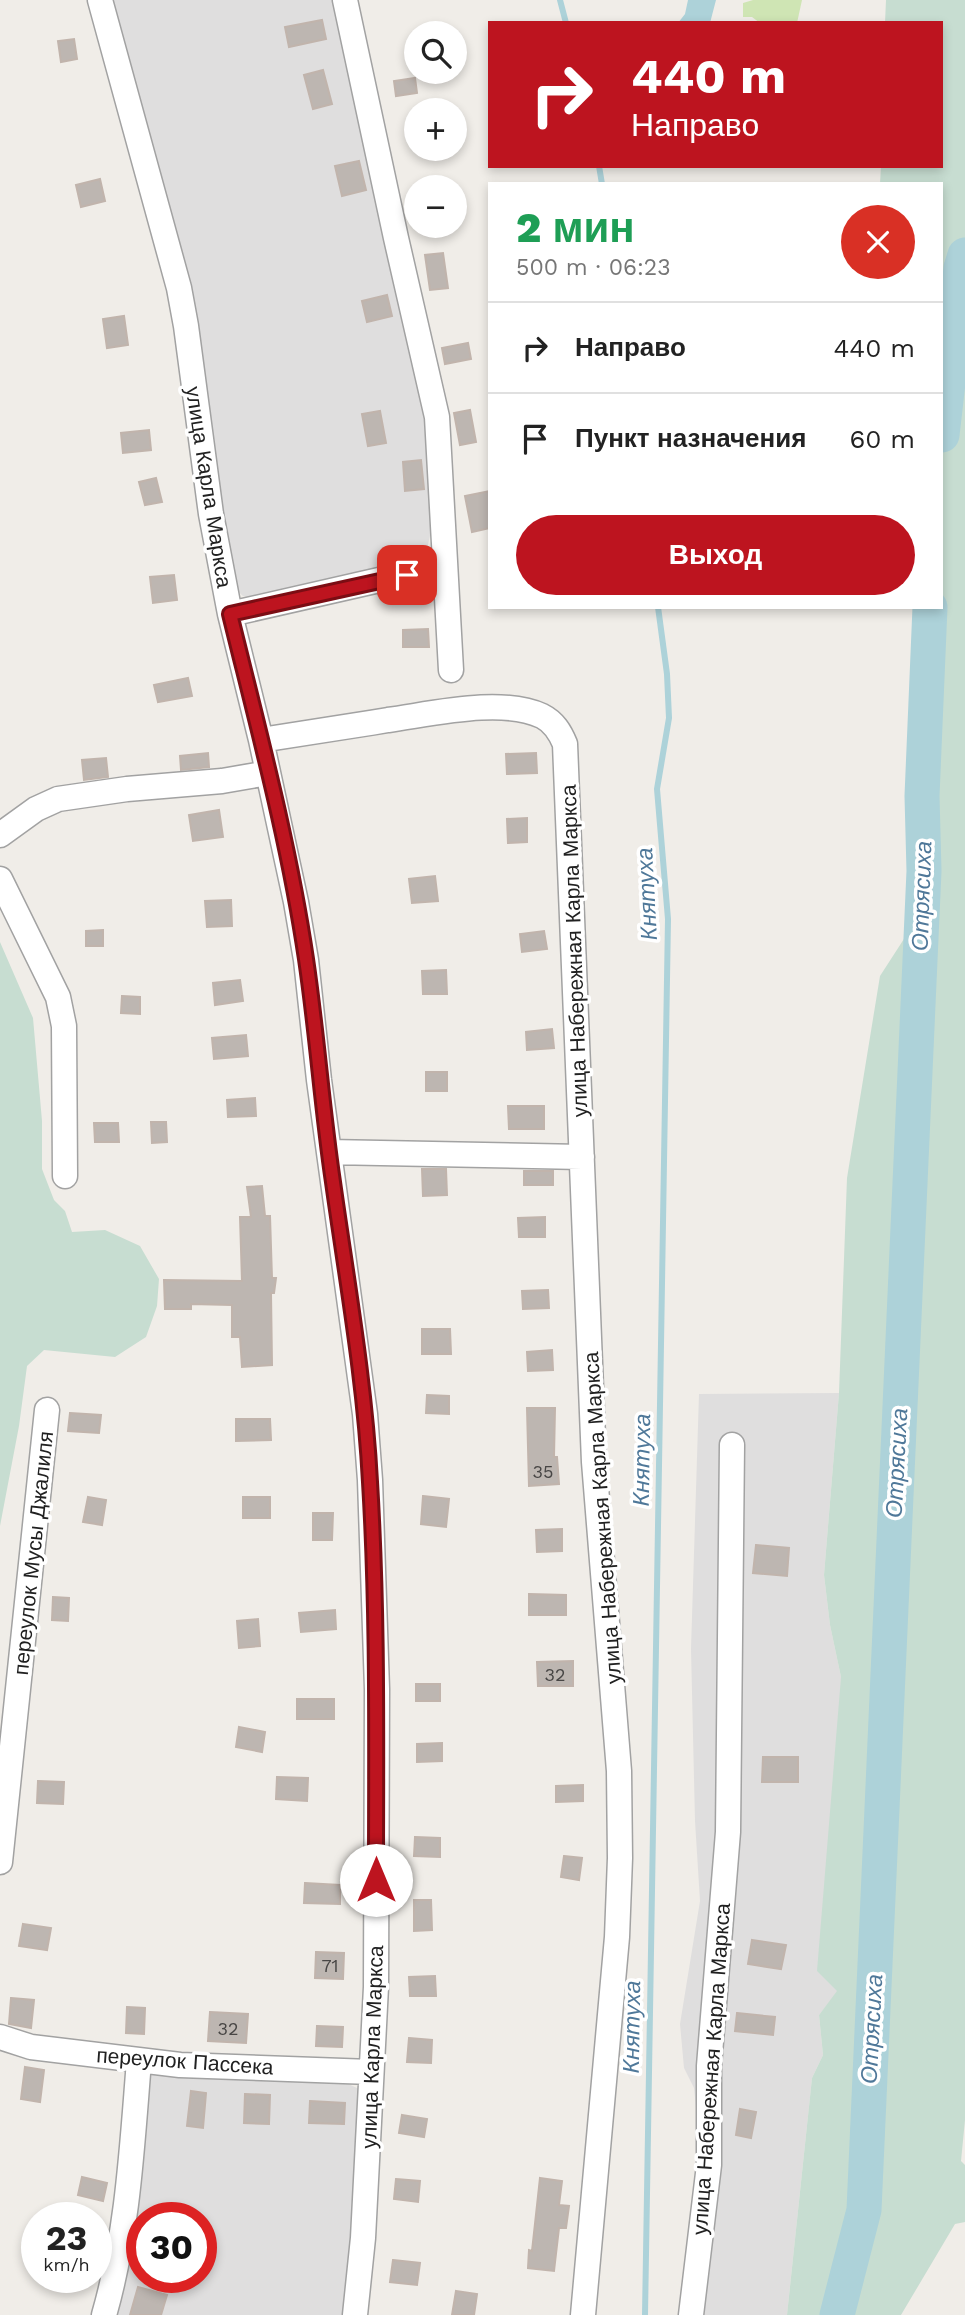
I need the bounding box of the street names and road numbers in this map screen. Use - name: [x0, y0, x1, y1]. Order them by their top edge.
- street label: улица Карла Маркса: [181, 385, 237, 590]
- street label: улица Набережная Карла Маркса: [556, 784, 592, 1118]
- street label: улица Набережная Карла Маркса: [578, 1351, 626, 1685]
- street label: переулок Мусы Джалиля: [8, 1430, 58, 1676]
- street label: улица Набережная Карла Маркса: [687, 1902, 735, 2236]
- street label: улица Карла Маркса: [356, 1945, 388, 2149]
- street label: переулок Пассека: [96, 2042, 275, 2080]

